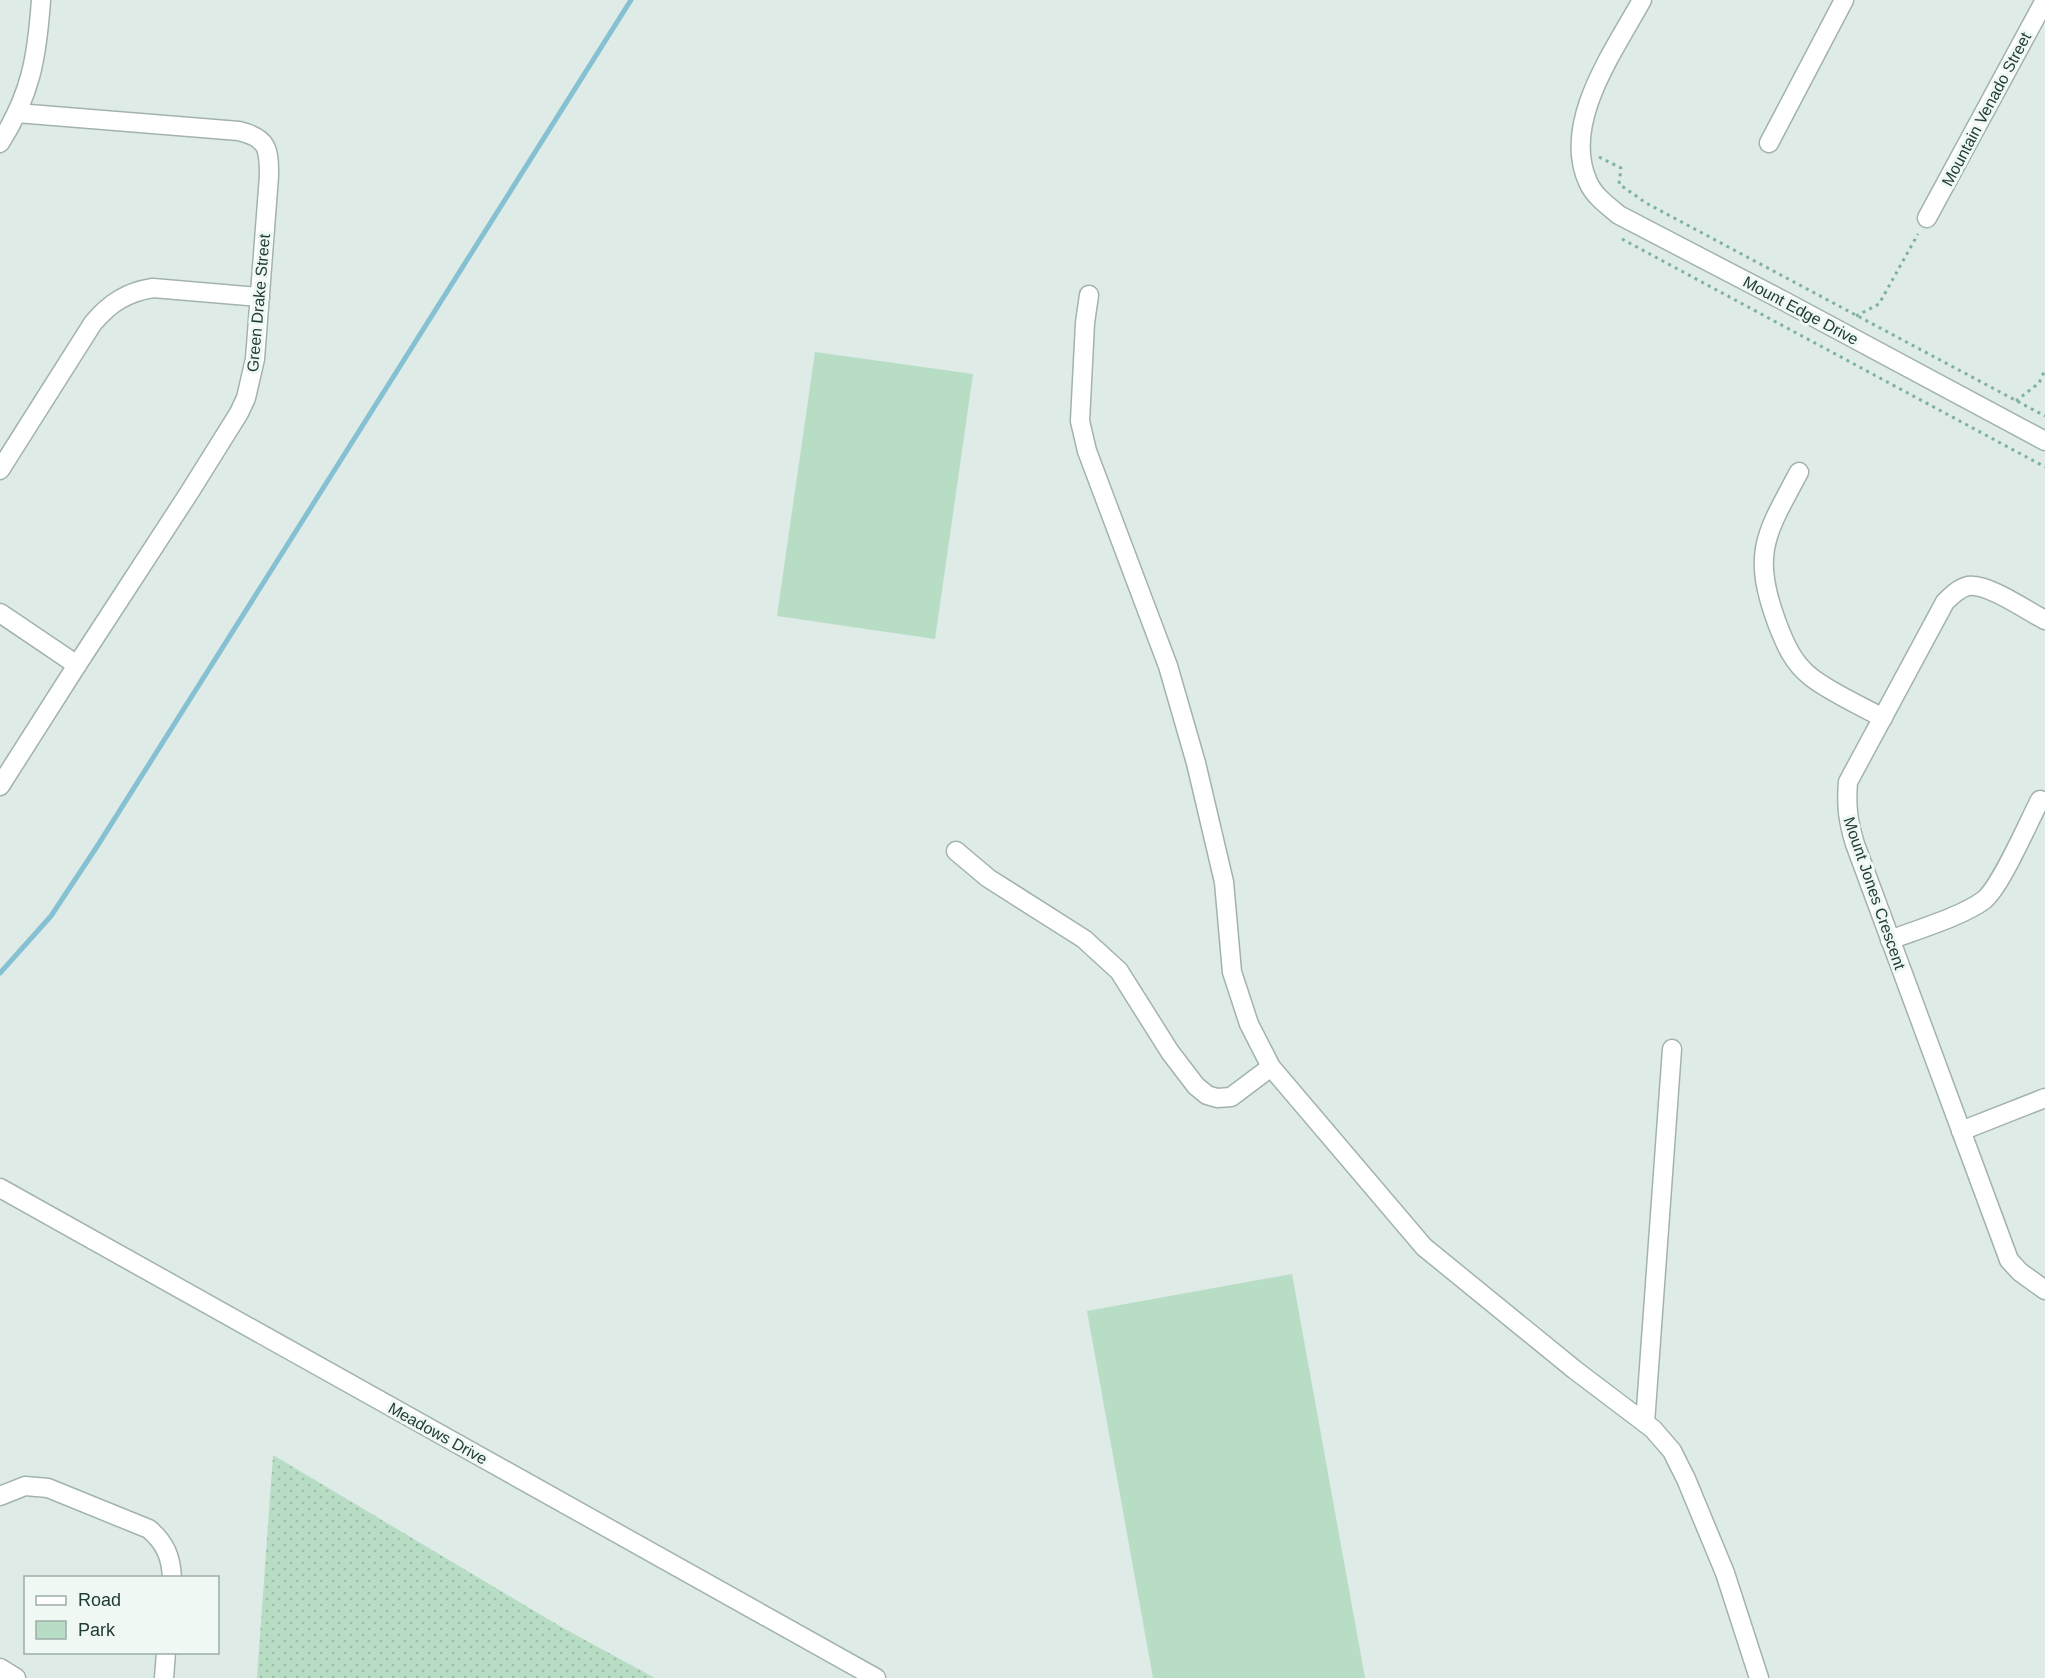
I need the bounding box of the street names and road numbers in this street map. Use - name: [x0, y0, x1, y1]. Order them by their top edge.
- street label: Mountain Venado Street: [1939, 29, 2035, 189]
- street label: Green Drake Street: [244, 233, 273, 373]
- street label: Mount Edge Drive: [1740, 273, 1861, 348]
- street label: Mount Jones Crescent: [1840, 815, 1909, 972]
- street label: Meadows Drive: [385, 1399, 490, 1468]

